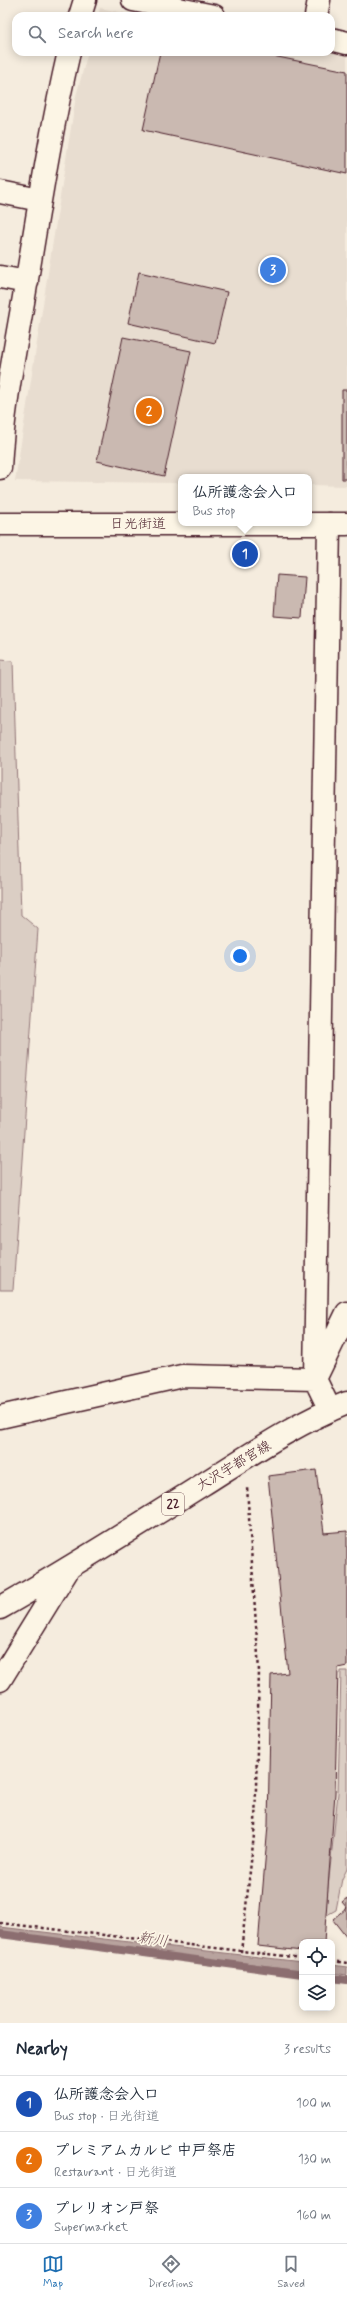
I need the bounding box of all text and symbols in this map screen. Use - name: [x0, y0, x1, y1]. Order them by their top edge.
- search box: [12, 12, 335, 56]
- icon: search: [26, 23, 48, 45]
- text: Search here: [58, 24, 134, 44]
- pin: 3: [260, 255, 286, 285]
- pin: 2: [136, 396, 162, 426]
- popup: [178, 474, 312, 526]
- text: 仏所護念会入口: [192, 483, 298, 503]
- text: Bus stop: [192, 503, 236, 520]
- street label: 日光街道: [110, 515, 166, 533]
- pin: 1: [232, 539, 258, 569]
- your location: [230, 946, 250, 966]
- street label: 大沢宇都宮線: [193, 1437, 275, 1495]
- road number: 22: [162, 1493, 184, 1515]
- water label: 新川: [137, 1928, 169, 1952]
- map controls: [299, 1939, 335, 2011]
- button: locate: [299, 1939, 335, 1975]
- button: layers: [299, 1975, 335, 2011]
- text: Nearby: [16, 2038, 68, 2060]
- text: 3 results: [284, 2041, 331, 2058]
- text: 仏所護念会入口: [54, 2085, 159, 2105]
- text: 1: [26, 2095, 32, 2112]
- text: 100 m: [296, 2095, 331, 2112]
- text: Bus stop · 日光街道: [54, 2108, 159, 2125]
- text: プレミアムカルビ 中戸祭店: [54, 2141, 237, 2161]
- text: 2: [26, 2151, 32, 2168]
- text: 130 m: [298, 2151, 331, 2168]
- text: Restaurant · 日光街道: [54, 2164, 176, 2181]
- text: プレリオン戸祭: [54, 2199, 159, 2219]
- text: 3: [26, 2207, 32, 2224]
- text: 160 m: [296, 2207, 331, 2224]
- text: Supermarket: [54, 2219, 128, 2236]
- tab: Map: [42, 2253, 64, 2291]
- tab: Directions: [148, 2253, 193, 2291]
- tab: Saved: [277, 2253, 305, 2291]

